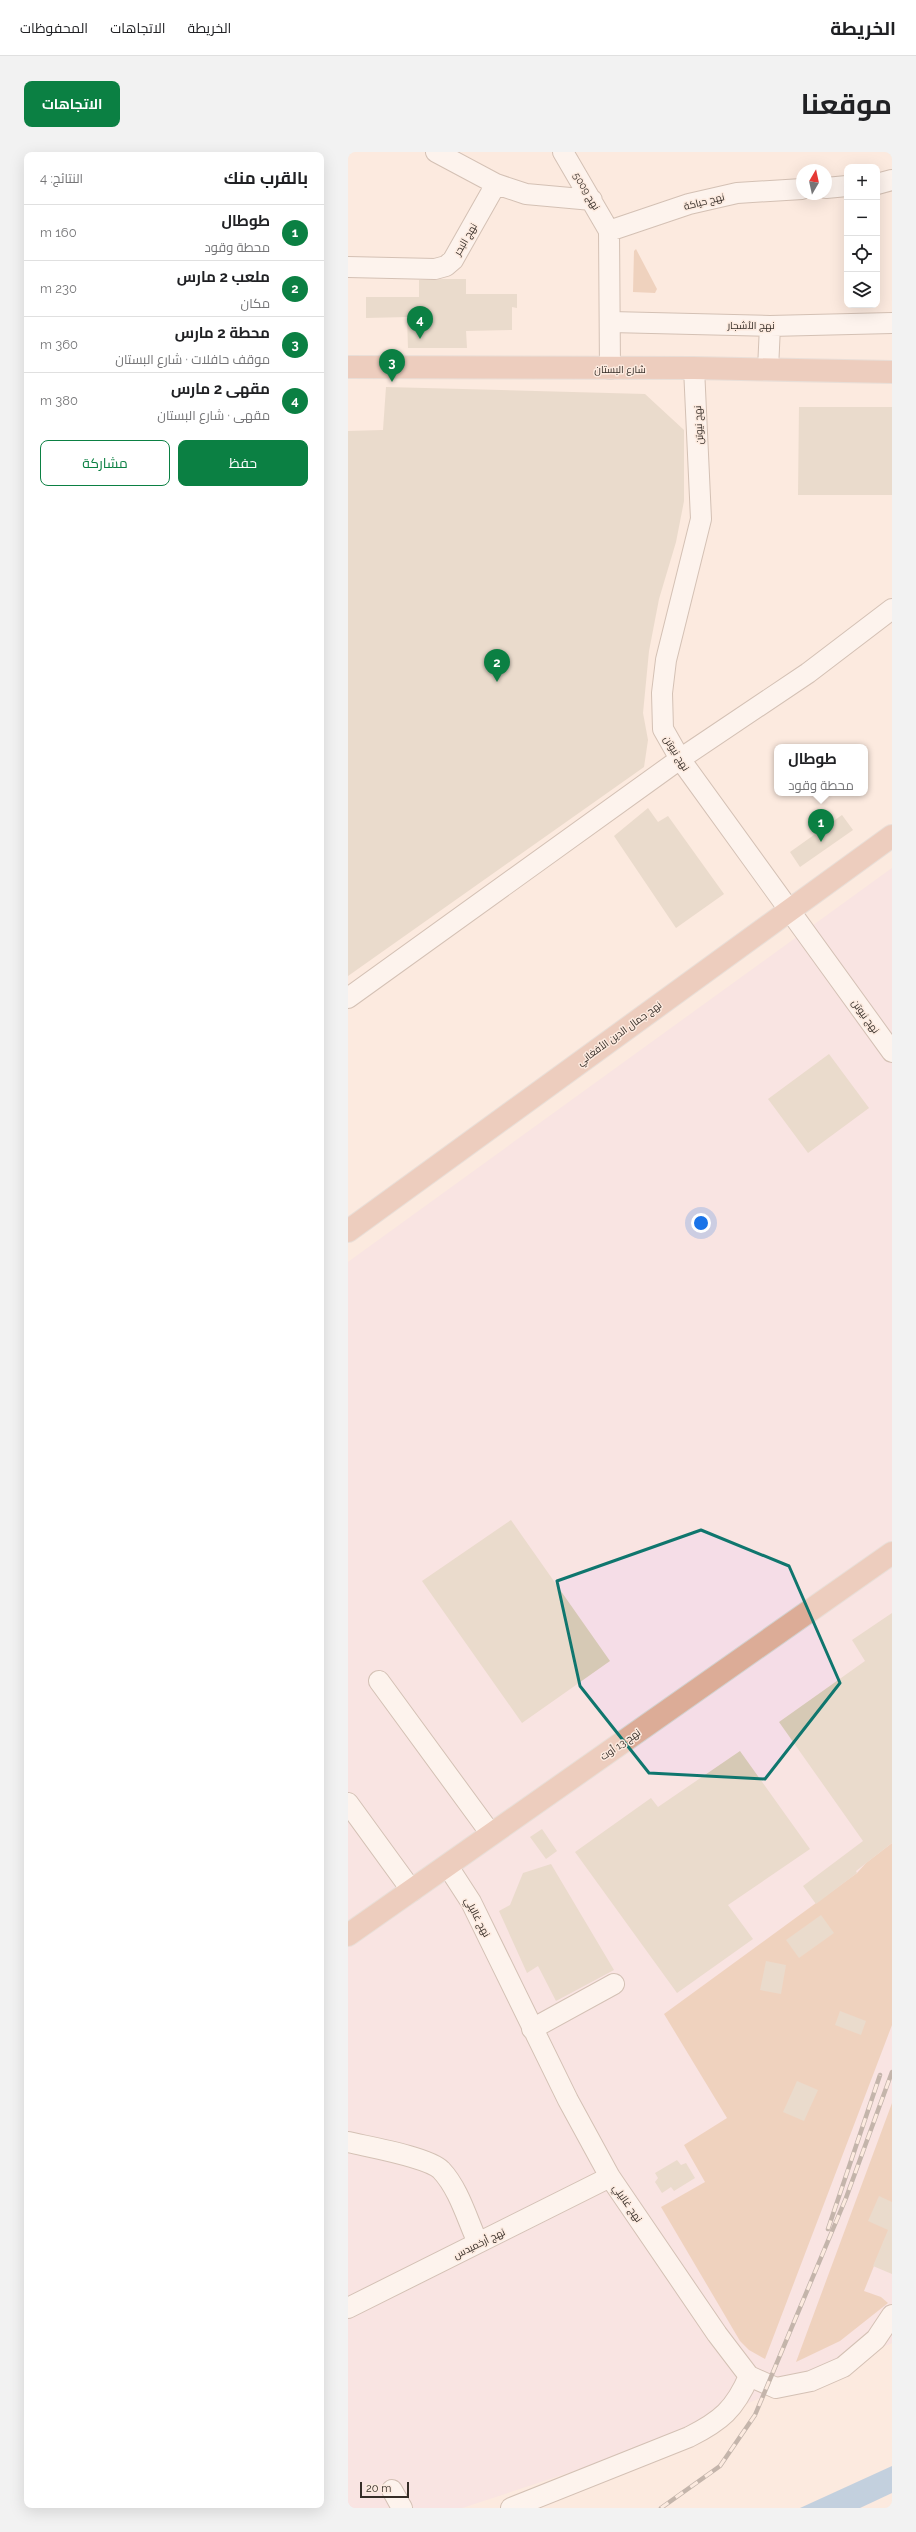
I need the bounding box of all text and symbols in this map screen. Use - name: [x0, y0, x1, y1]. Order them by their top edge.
- text: الخريطة: [830, 17, 896, 39]
- text: المحفوظات: [20, 20, 88, 36]
- text: الاتجاهات: [110, 20, 166, 36]
- text: الخريطة: [188, 20, 231, 36]
- button: الاتجاهات: [24, 81, 120, 127]
- text: موقعنا: [801, 88, 892, 121]
- north arrow: [796, 164, 832, 200]
- map controls: [844, 164, 880, 308]
- button: +: [844, 164, 880, 200]
- text: بالقرب منك: [224, 168, 308, 188]
- text: النتائج: 4: [40, 171, 83, 186]
- street label: نهج 5009: [570, 171, 602, 212]
- street label: نهج حياكة: [683, 191, 726, 213]
- button: −: [844, 200, 880, 236]
- text: طوطال: [222, 212, 270, 230]
- street label: نهج البحر: [451, 221, 480, 259]
- text: 160 m: [40, 225, 77, 240]
- text: 1: [292, 225, 298, 240]
- button: locate: [844, 236, 880, 272]
- text: محطة وقود: [204, 240, 270, 255]
- text: ملعب 2 مارس: [177, 268, 270, 286]
- button: layers: [844, 272, 880, 308]
- text: 230 m: [40, 281, 77, 296]
- text: 2: [291, 281, 299, 296]
- text: مكان: [241, 296, 270, 311]
- pin: 4: [407, 306, 433, 339]
- street label: نهج الأشجار: [726, 320, 775, 332]
- text: محطة 2 مارس: [175, 324, 270, 342]
- text: 360 m: [40, 337, 78, 352]
- text: 3: [291, 337, 299, 352]
- pin: 3: [379, 349, 405, 382]
- text: موقف حافلات · شارع البستان: [115, 352, 270, 367]
- street label: شارع البستان: [594, 364, 646, 376]
- text: مقهى 2 مارس: [171, 380, 270, 398]
- text: 380 m: [40, 393, 78, 408]
- text: 4: [291, 393, 299, 408]
- street label: نهج نيوتن: [692, 405, 706, 445]
- text: مقهى · شارع البستان: [157, 408, 270, 423]
- button: مشاركة: [40, 440, 170, 486]
- button: حفظ: [178, 440, 308, 486]
- pin: 2: [484, 649, 510, 682]
- street label: نهج نيوتن: [661, 734, 692, 773]
- popup: [774, 744, 868, 796]
- text: طوطال: [788, 750, 837, 768]
- text: محطة وقود: [788, 778, 854, 793]
- pin: 1: [808, 809, 834, 842]
- street label: نهج نيوتن: [849, 997, 882, 1036]
- street label: نهج جمال الدين الأفغاني: [575, 999, 665, 1069]
- your location: [691, 1213, 711, 1233]
- street label: نهج 13 أوت: [598, 1726, 643, 1763]
- street label: نهج غاليلي: [461, 1896, 493, 1940]
- street label: نهج غاليلي: [609, 2182, 644, 2225]
- street label: نهج أرخميدس: [451, 2225, 507, 2262]
- scale bar: [360, 2480, 409, 2499]
- text: 20 m: [366, 2482, 391, 2495]

